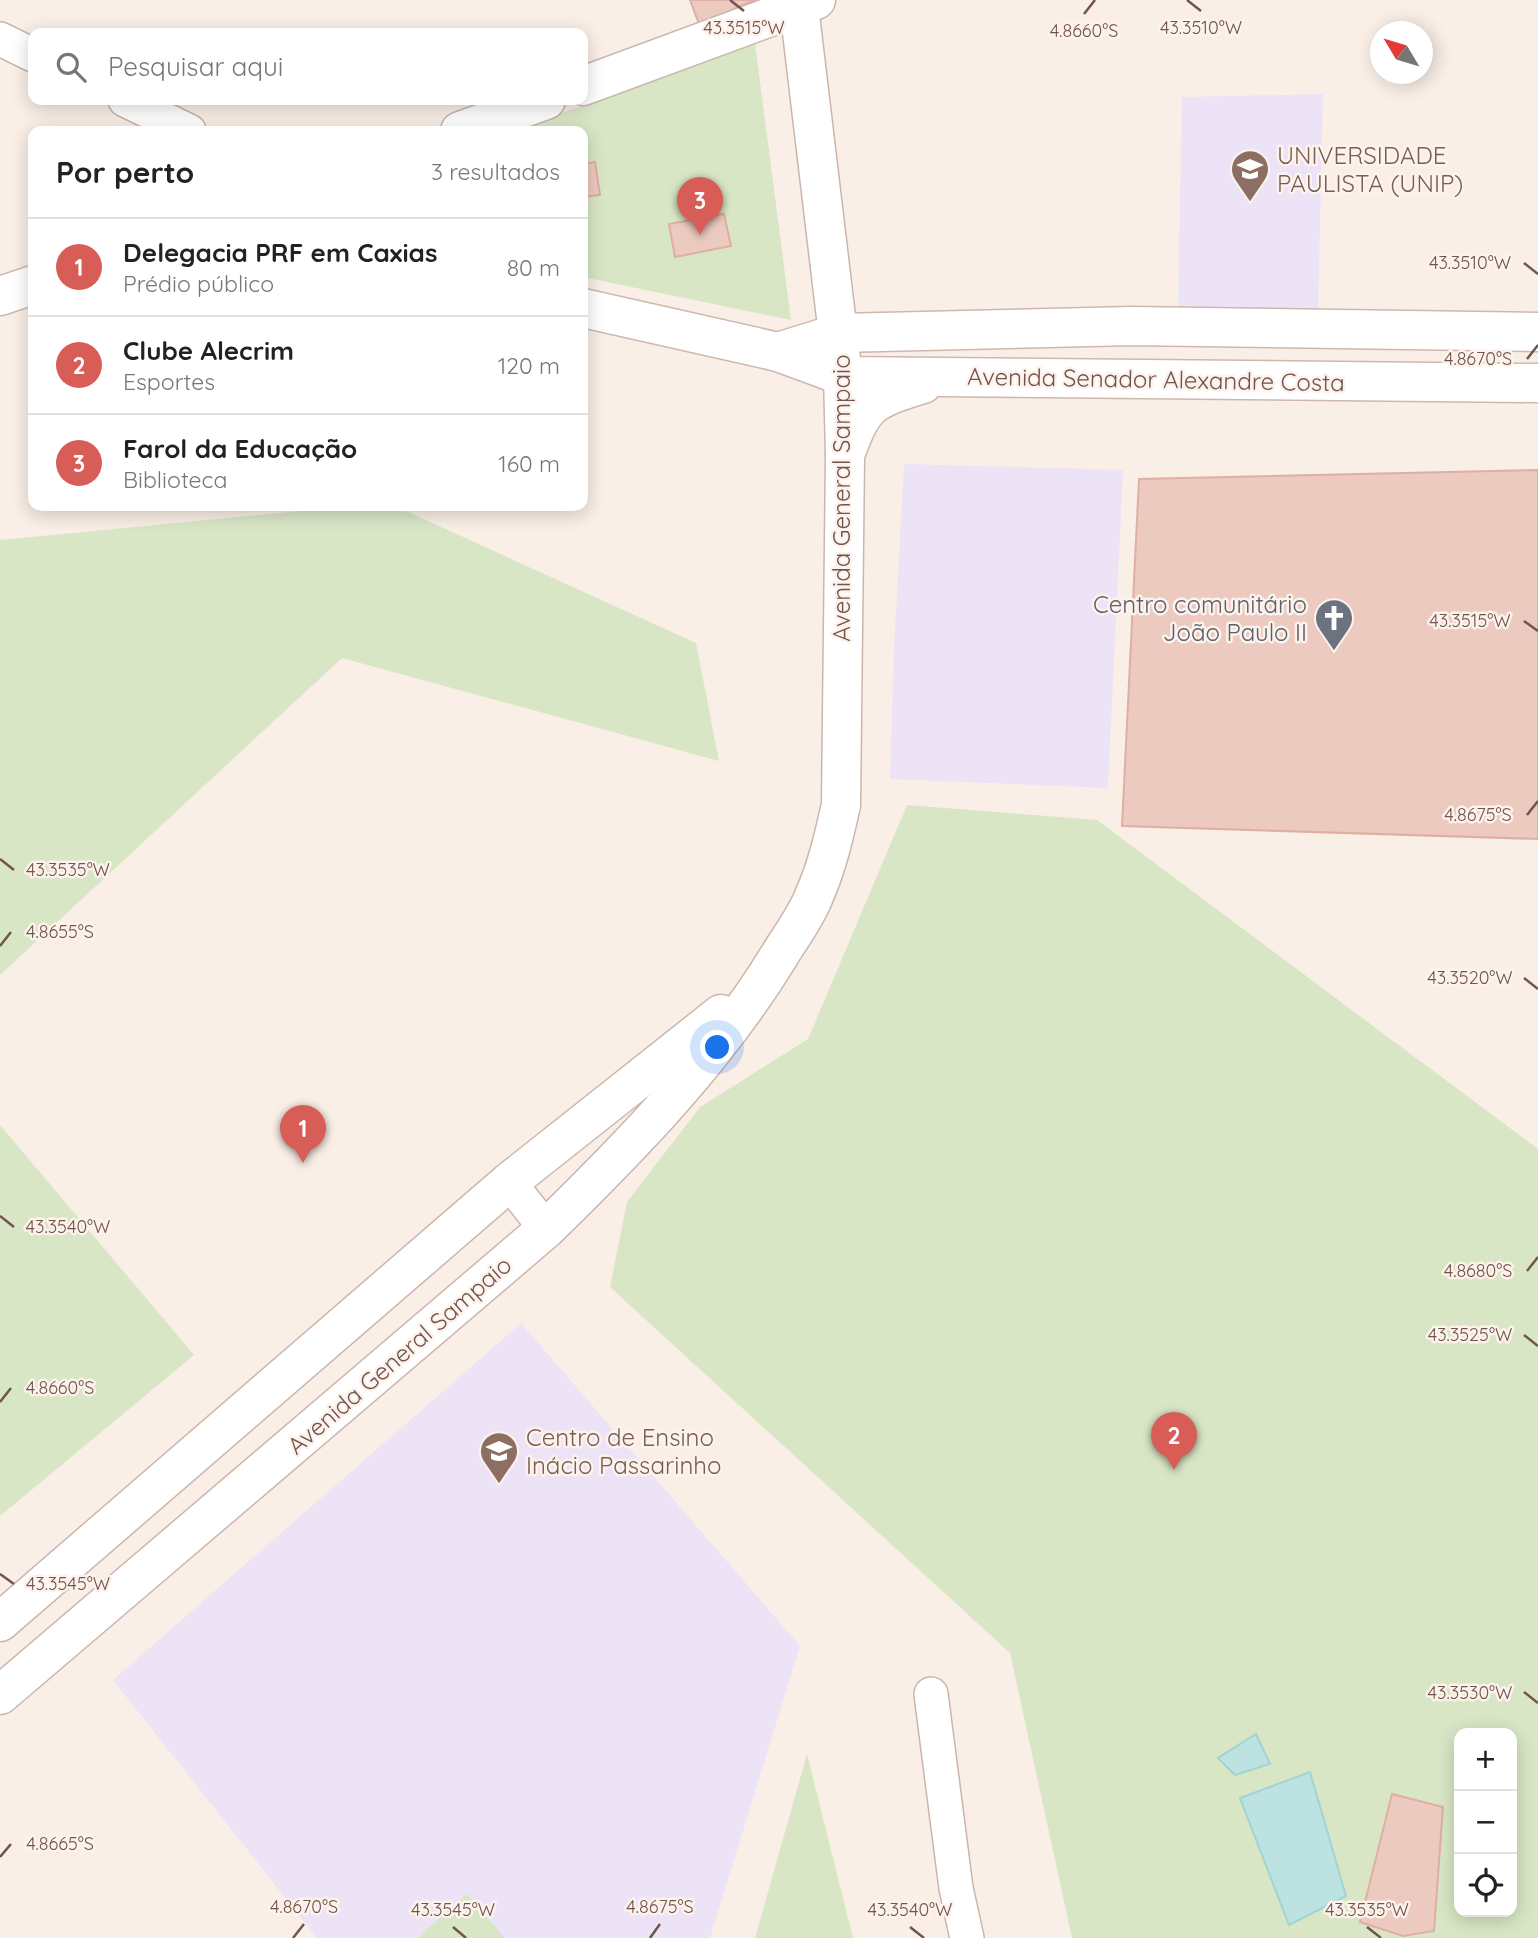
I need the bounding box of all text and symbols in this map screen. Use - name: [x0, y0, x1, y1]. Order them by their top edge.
- text: 43.3515°W: [703, 16, 785, 39]
- text: 43.3510°W: [1160, 16, 1242, 39]
- text: 4.8660°S: [1050, 19, 1118, 42]
- north arrow: [1370, 21, 1433, 84]
- search box: [28, 28, 588, 105]
- icon: search: [52, 48, 90, 86]
- text: Pesquisar aqui: [108, 50, 283, 83]
- place label: UNIVERSIDADE PAULISTA (UNIP): [1277, 140, 1463, 198]
- school or university icon: UNIVERSIDADE PAULISTA (UNIP): [1229, 148, 1271, 203]
- text: Por perto: [56, 153, 194, 191]
- text: 3 resultados: [431, 157, 560, 186]
- pin: 3: [677, 177, 723, 235]
- text: Delegacia PRF em Caxias: [123, 236, 437, 269]
- text: 43.3510°W: [1429, 251, 1511, 274]
- text: 1: [75, 253, 83, 282]
- text: 80 m: [507, 253, 560, 282]
- text: Prédio público: [123, 269, 274, 298]
- text: Clube Alecrim: [123, 334, 294, 367]
- text: 4.8670°S: [1444, 347, 1512, 370]
- text: 2: [72, 351, 86, 380]
- text: 120 m: [498, 351, 560, 380]
- street label: Avenida General Sampaio: [826, 354, 856, 642]
- street label: Avenida Senador Alexandre Costa: [967, 361, 1345, 397]
- text: Esportes: [123, 367, 215, 396]
- text: Farol da Educação: [123, 432, 357, 465]
- text: 3: [73, 449, 85, 478]
- text: 160 m: [498, 449, 560, 478]
- text: Biblioteca: [123, 465, 227, 494]
- place label: Centro comunitário João Paulo II: [1093, 589, 1307, 647]
- church icon: Centro comunitário João Paulo II: [1313, 597, 1355, 652]
- text: 43.3515°W: [1429, 609, 1511, 632]
- text: 4.8675°S: [1444, 803, 1512, 826]
- text: 43.3535°W: [26, 858, 110, 881]
- text: 4.8655°S: [26, 920, 94, 943]
- text: 43.3520°W: [1427, 966, 1513, 989]
- your location: [700, 1030, 734, 1064]
- pin: 1: [280, 1105, 326, 1163]
- text: 43.3540°W: [26, 1215, 110, 1238]
- street label: Avenida General Sampaio: [281, 1249, 517, 1461]
- text: 4.8680°S: [1444, 1259, 1512, 1282]
- text: 43.3525°W: [1428, 1323, 1512, 1346]
- text: 4.8660°S: [26, 1376, 94, 1399]
- pin: 2: [1151, 1412, 1197, 1470]
- place label: Centro de Ensino Inácio Passarinho: [526, 1422, 721, 1480]
- school or university icon: Centro de Ensino Inácio Passarinho: [478, 1430, 520, 1485]
- text: 43.3545°W: [26, 1572, 110, 1595]
- text: 43.3530°W: [1428, 1681, 1512, 1704]
- map controls: [1454, 1728, 1517, 1917]
- button: +: [1454, 1728, 1517, 1791]
- button: −: [1454, 1791, 1517, 1854]
- text: 4.8665°S: [26, 1832, 94, 1855]
- button: locate: [1454, 1854, 1517, 1917]
- text: 4.8670°S: [270, 1895, 338, 1918]
- text: 4.8675°S: [626, 1895, 694, 1918]
- text: 43.3545°W: [411, 1898, 495, 1921]
- text: 43.3540°W: [868, 1898, 952, 1921]
- text: 43.3535°W: [1325, 1898, 1409, 1921]

